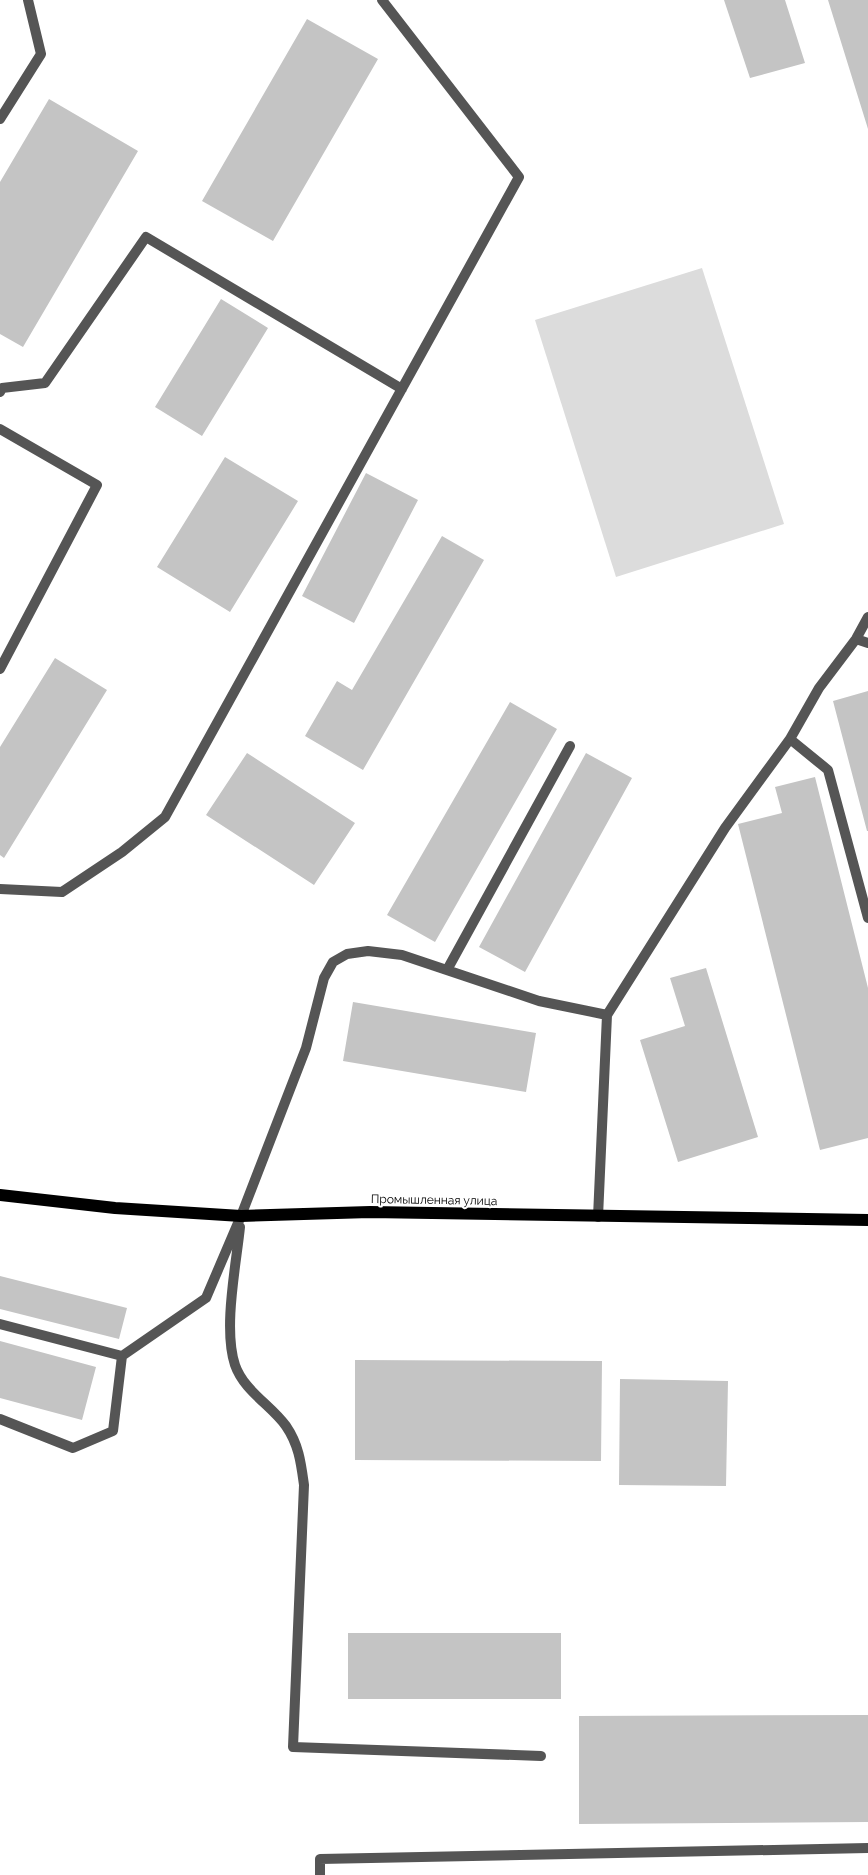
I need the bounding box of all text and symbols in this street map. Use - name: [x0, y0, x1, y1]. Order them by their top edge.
- street label: Промышленная улица: [371, 1192, 497, 1208]

